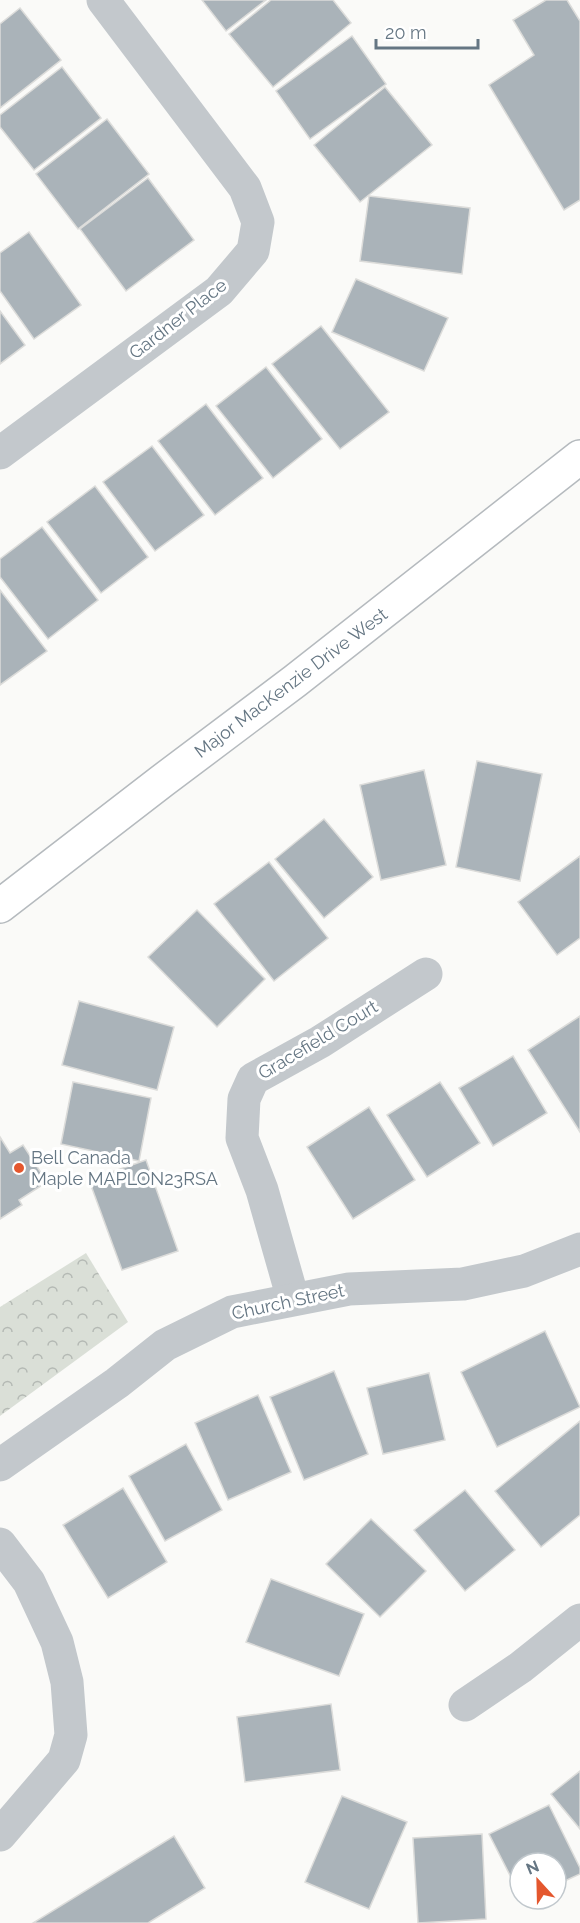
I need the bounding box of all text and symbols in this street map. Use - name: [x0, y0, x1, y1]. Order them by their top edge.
- scale bar: [376, 12, 478, 50]
- text: 20 m: [385, 22, 427, 43]
- street label: Gardner Place: [125, 274, 231, 363]
- street label: Major MacKenzie Drive West: [190, 603, 391, 762]
- street label: Gracefield Court: [254, 996, 381, 1084]
- place label: Bell Canada Maple MAPLON23RSA: [31, 1147, 218, 1189]
- marker: Bell Canada Maple MAPLON23RSA: [12, 1161, 26, 1175]
- street label: Church Street: [230, 1279, 346, 1324]
- north arrow: [508, 1851, 568, 1911]
- text: N: [523, 1856, 542, 1879]

